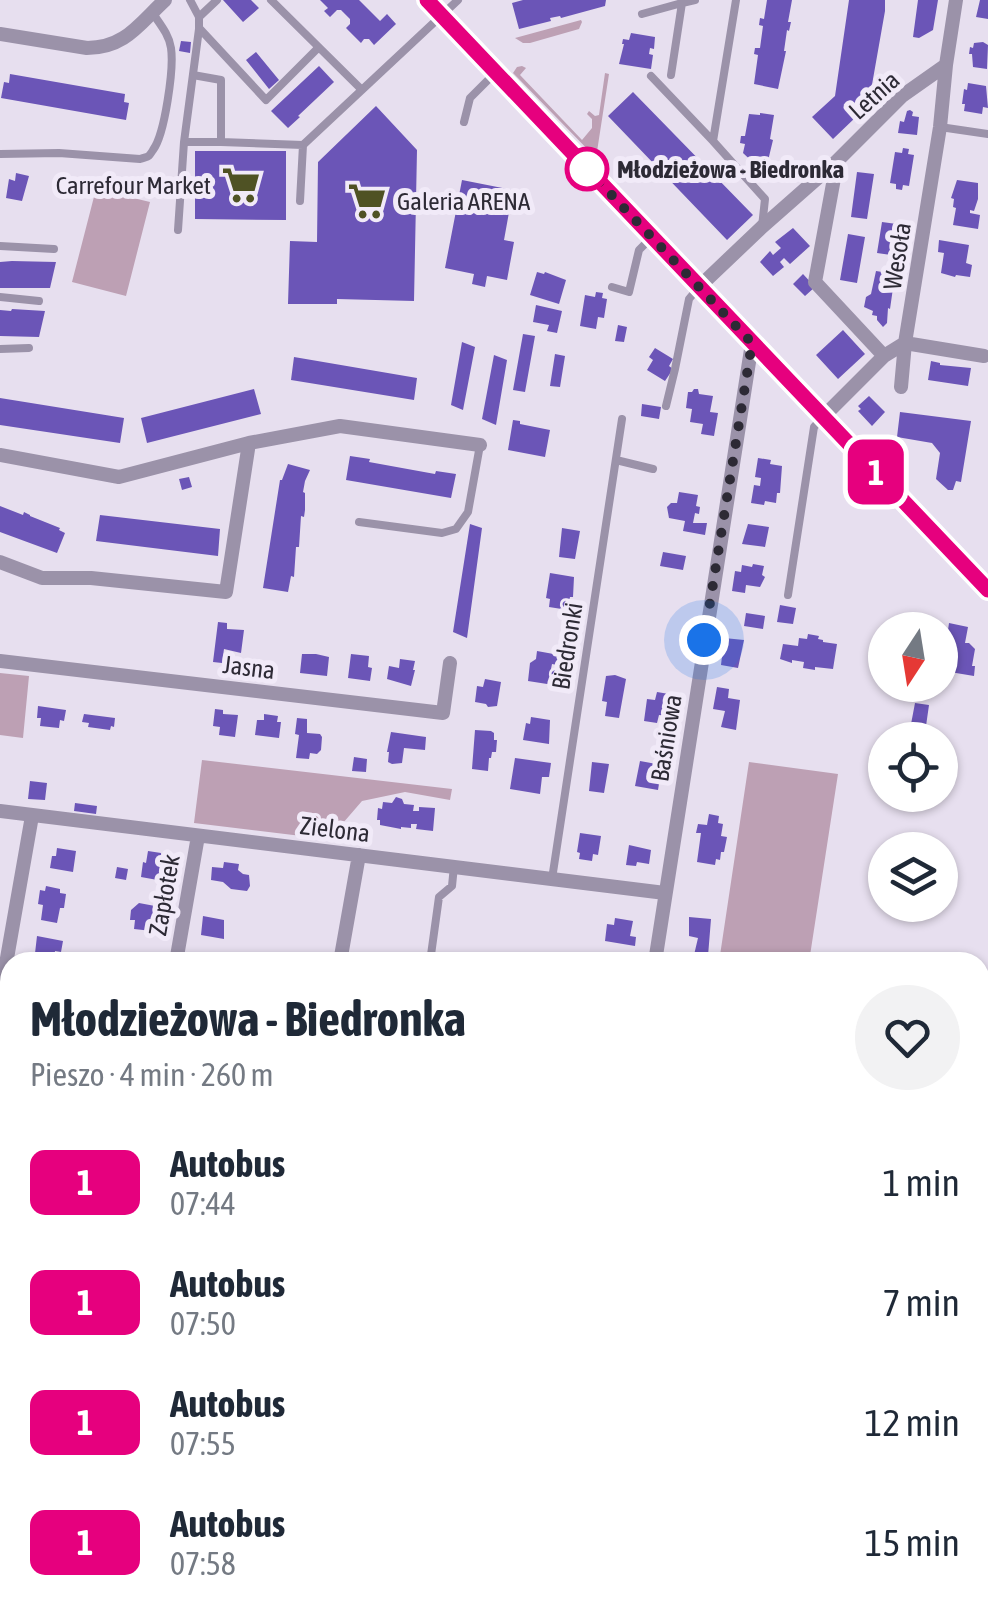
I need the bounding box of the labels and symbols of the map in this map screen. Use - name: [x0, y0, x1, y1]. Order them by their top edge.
- street label: Letnia: [843, 65, 905, 125]
- marker: Młodzieżowa - Biedronka: [566, 148, 608, 190]
- place label: Młodzieżowa - Biedronka: [617, 155, 844, 183]
- supermarket icon: Carrefour Market: [220, 164, 262, 206]
- place label: Carrefour Market: [56, 171, 211, 199]
- supermarket icon: Galeria ARENA: [346, 180, 388, 222]
- place label: Galeria ARENA: [397, 187, 531, 215]
- street label: Wesoła: [878, 220, 916, 292]
- line badge: 1: [844, 440, 908, 504]
- street label: Biedronki: [546, 600, 588, 692]
- north arrow: [868, 612, 958, 702]
- your location: [679, 615, 729, 665]
- street label: Jasna: [221, 650, 277, 684]
- street label: Baśniowa: [645, 692, 687, 784]
- street label: Zielona: [298, 811, 372, 847]
- street label: Zapłotek: [143, 852, 185, 938]

